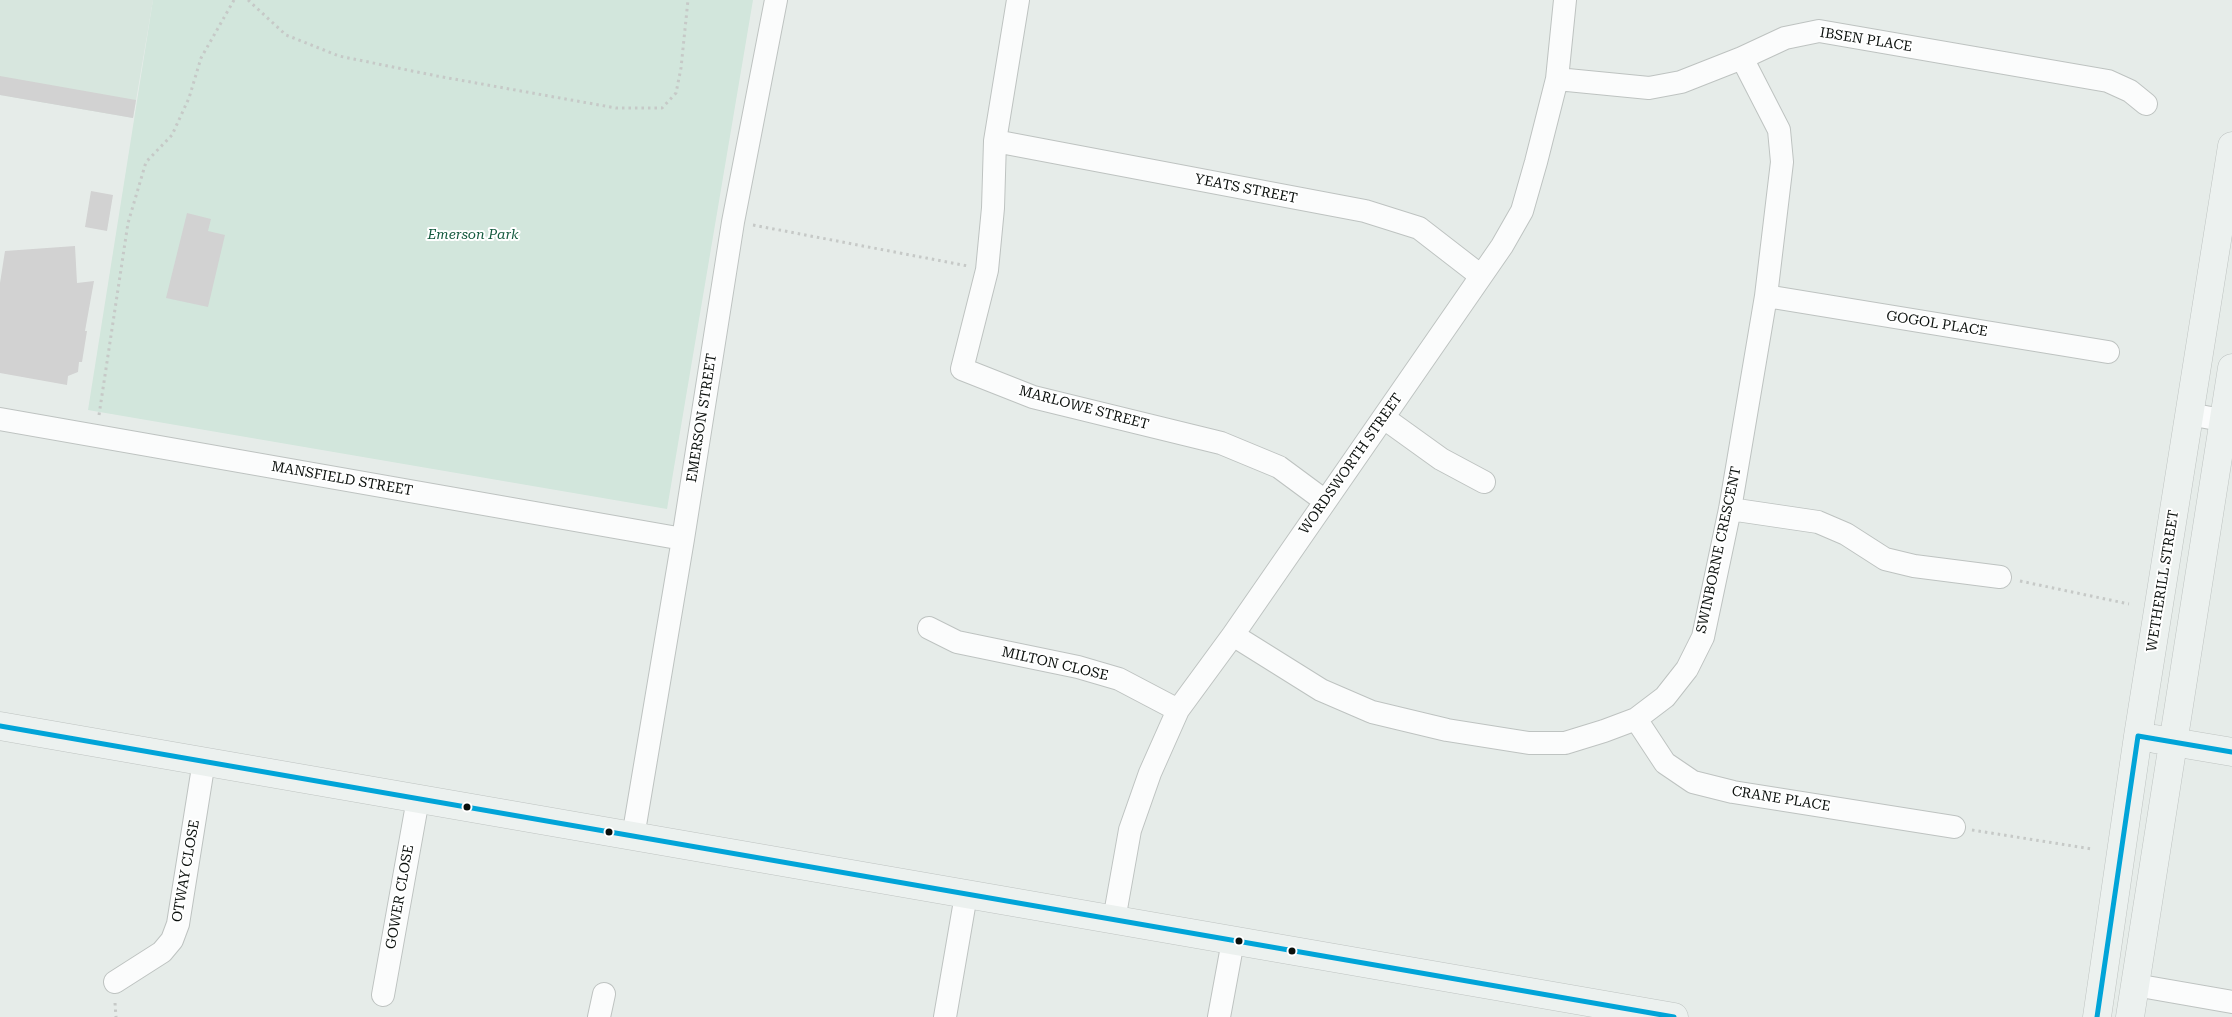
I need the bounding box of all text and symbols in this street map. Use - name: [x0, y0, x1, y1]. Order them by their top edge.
- street label: IBSEN PLACE: [1819, 24, 1913, 56]
- street label: YEATS STREET: [1193, 171, 1299, 207]
- park label: Emerson Park: [427, 227, 519, 243]
- street label: GOGOL PLACE: [1885, 308, 1989, 340]
- street label: EMERSON STREET: [684, 352, 720, 484]
- street label: MARLOWE STREET: [1017, 383, 1151, 433]
- street label: WORDSWORTH STREET: [1296, 390, 1406, 538]
- street label: MANSFIELD STREET: [270, 458, 414, 500]
- street label: SWINBORNE CRESCENT: [1693, 465, 1745, 635]
- street label: WETHERILL STREET: [2143, 509, 2183, 653]
- street label: MILTON CLOSE: [1000, 644, 1110, 684]
- street label: CRANE PLACE: [1731, 783, 1831, 815]
- unlabelled marker: [462, 802, 472, 812]
- street label: OTWAY CLOSE: [169, 819, 203, 923]
- unlabelled marker: [604, 827, 614, 837]
- street label: GOWER CLOSE: [383, 843, 417, 951]
- unlabelled marker: [1234, 936, 1244, 946]
- unlabelled marker: [1287, 946, 1297, 956]

